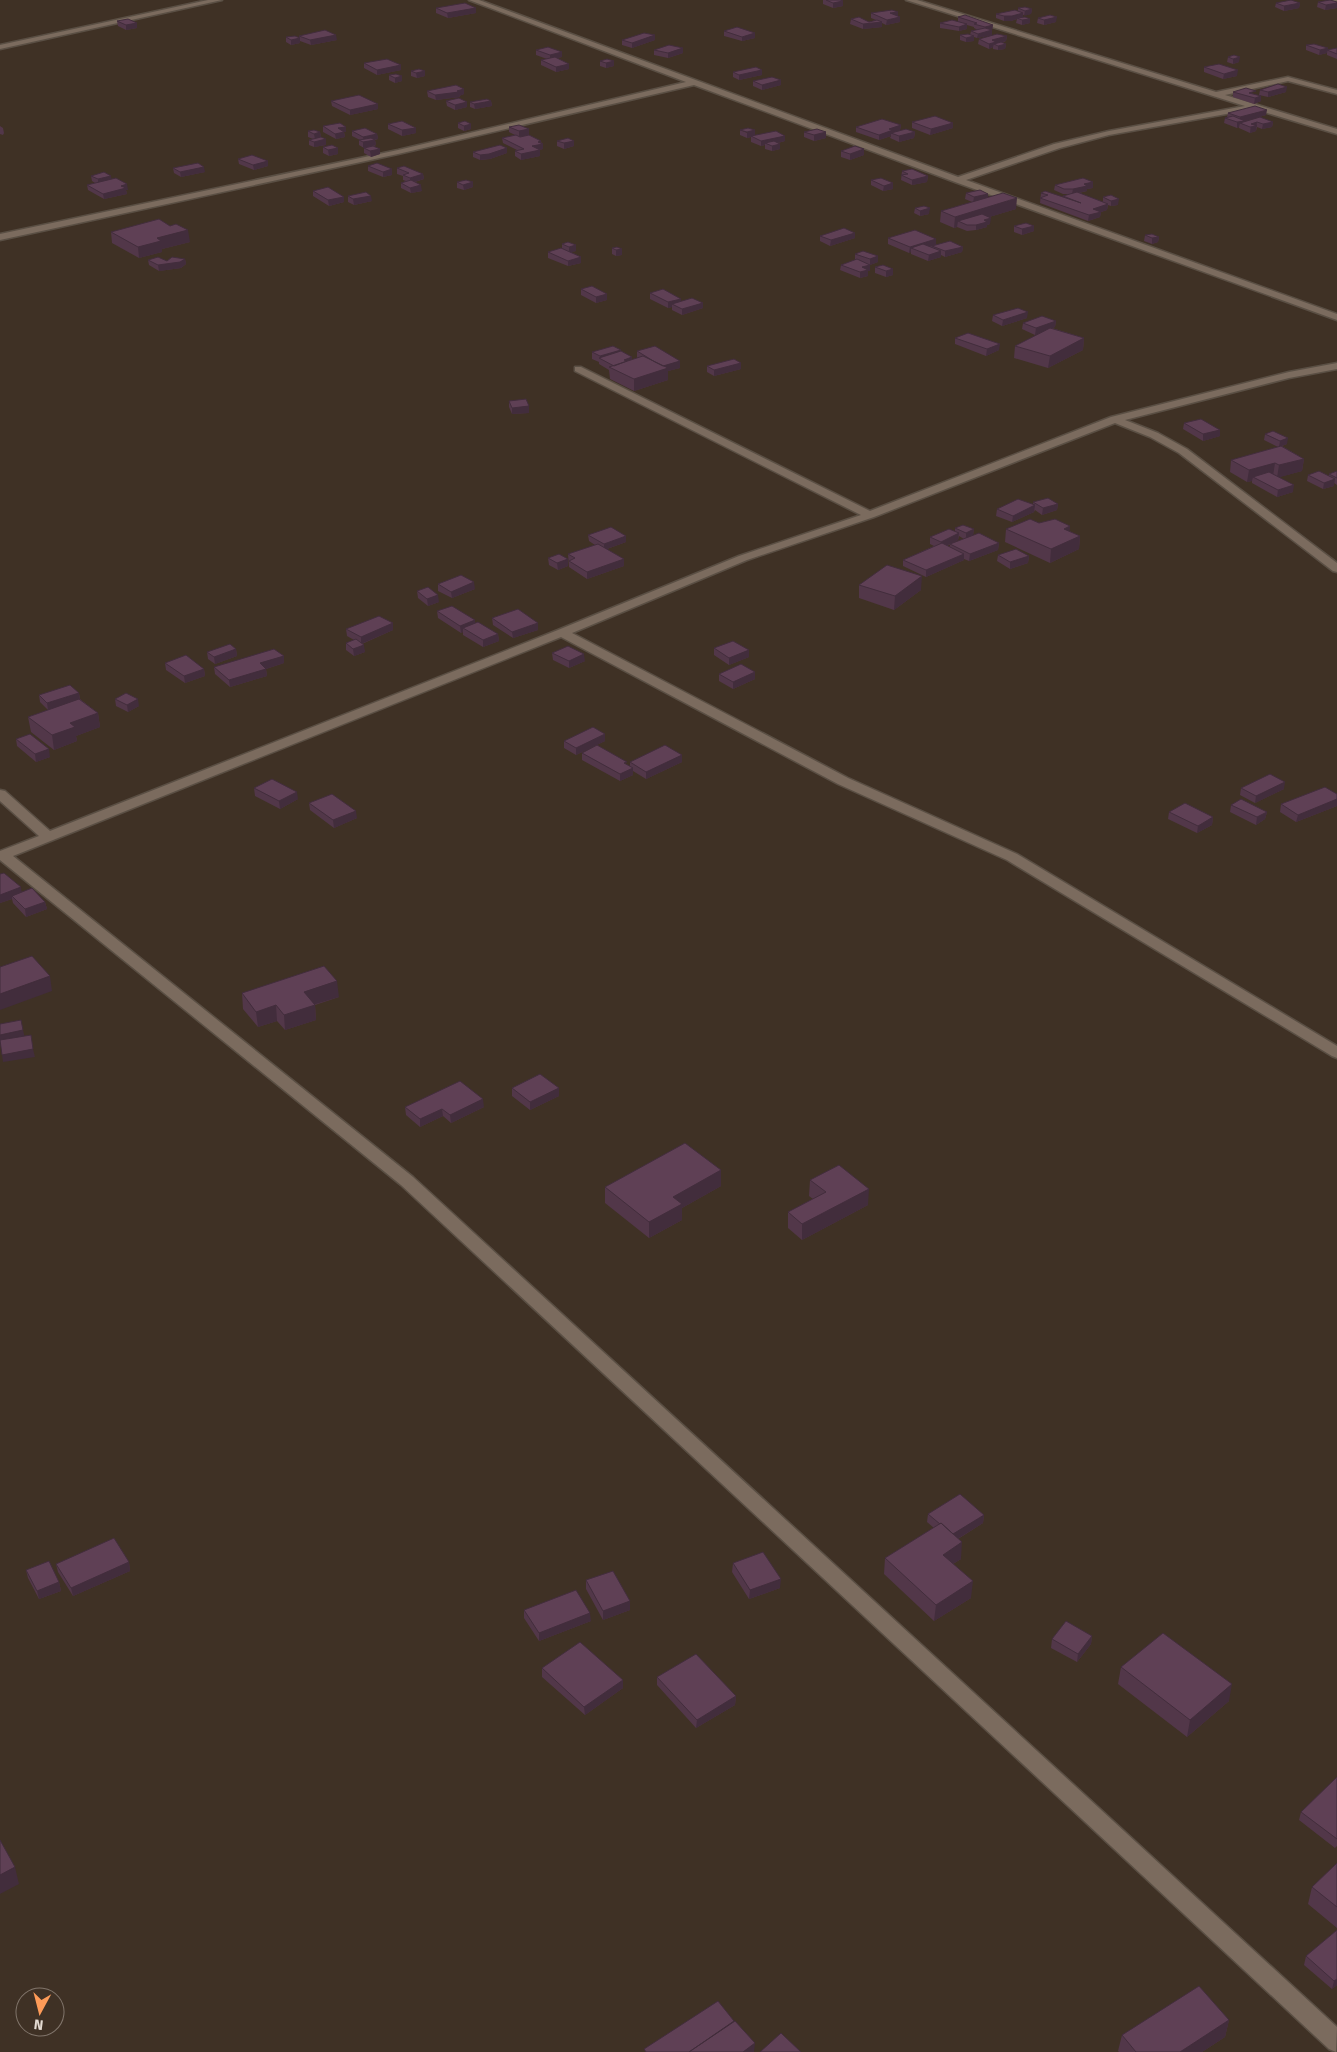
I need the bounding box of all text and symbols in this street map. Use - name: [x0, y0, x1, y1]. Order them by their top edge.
- north arrow: [15, 1987, 65, 2037]
- text: N: [33, 2015, 44, 2033]

